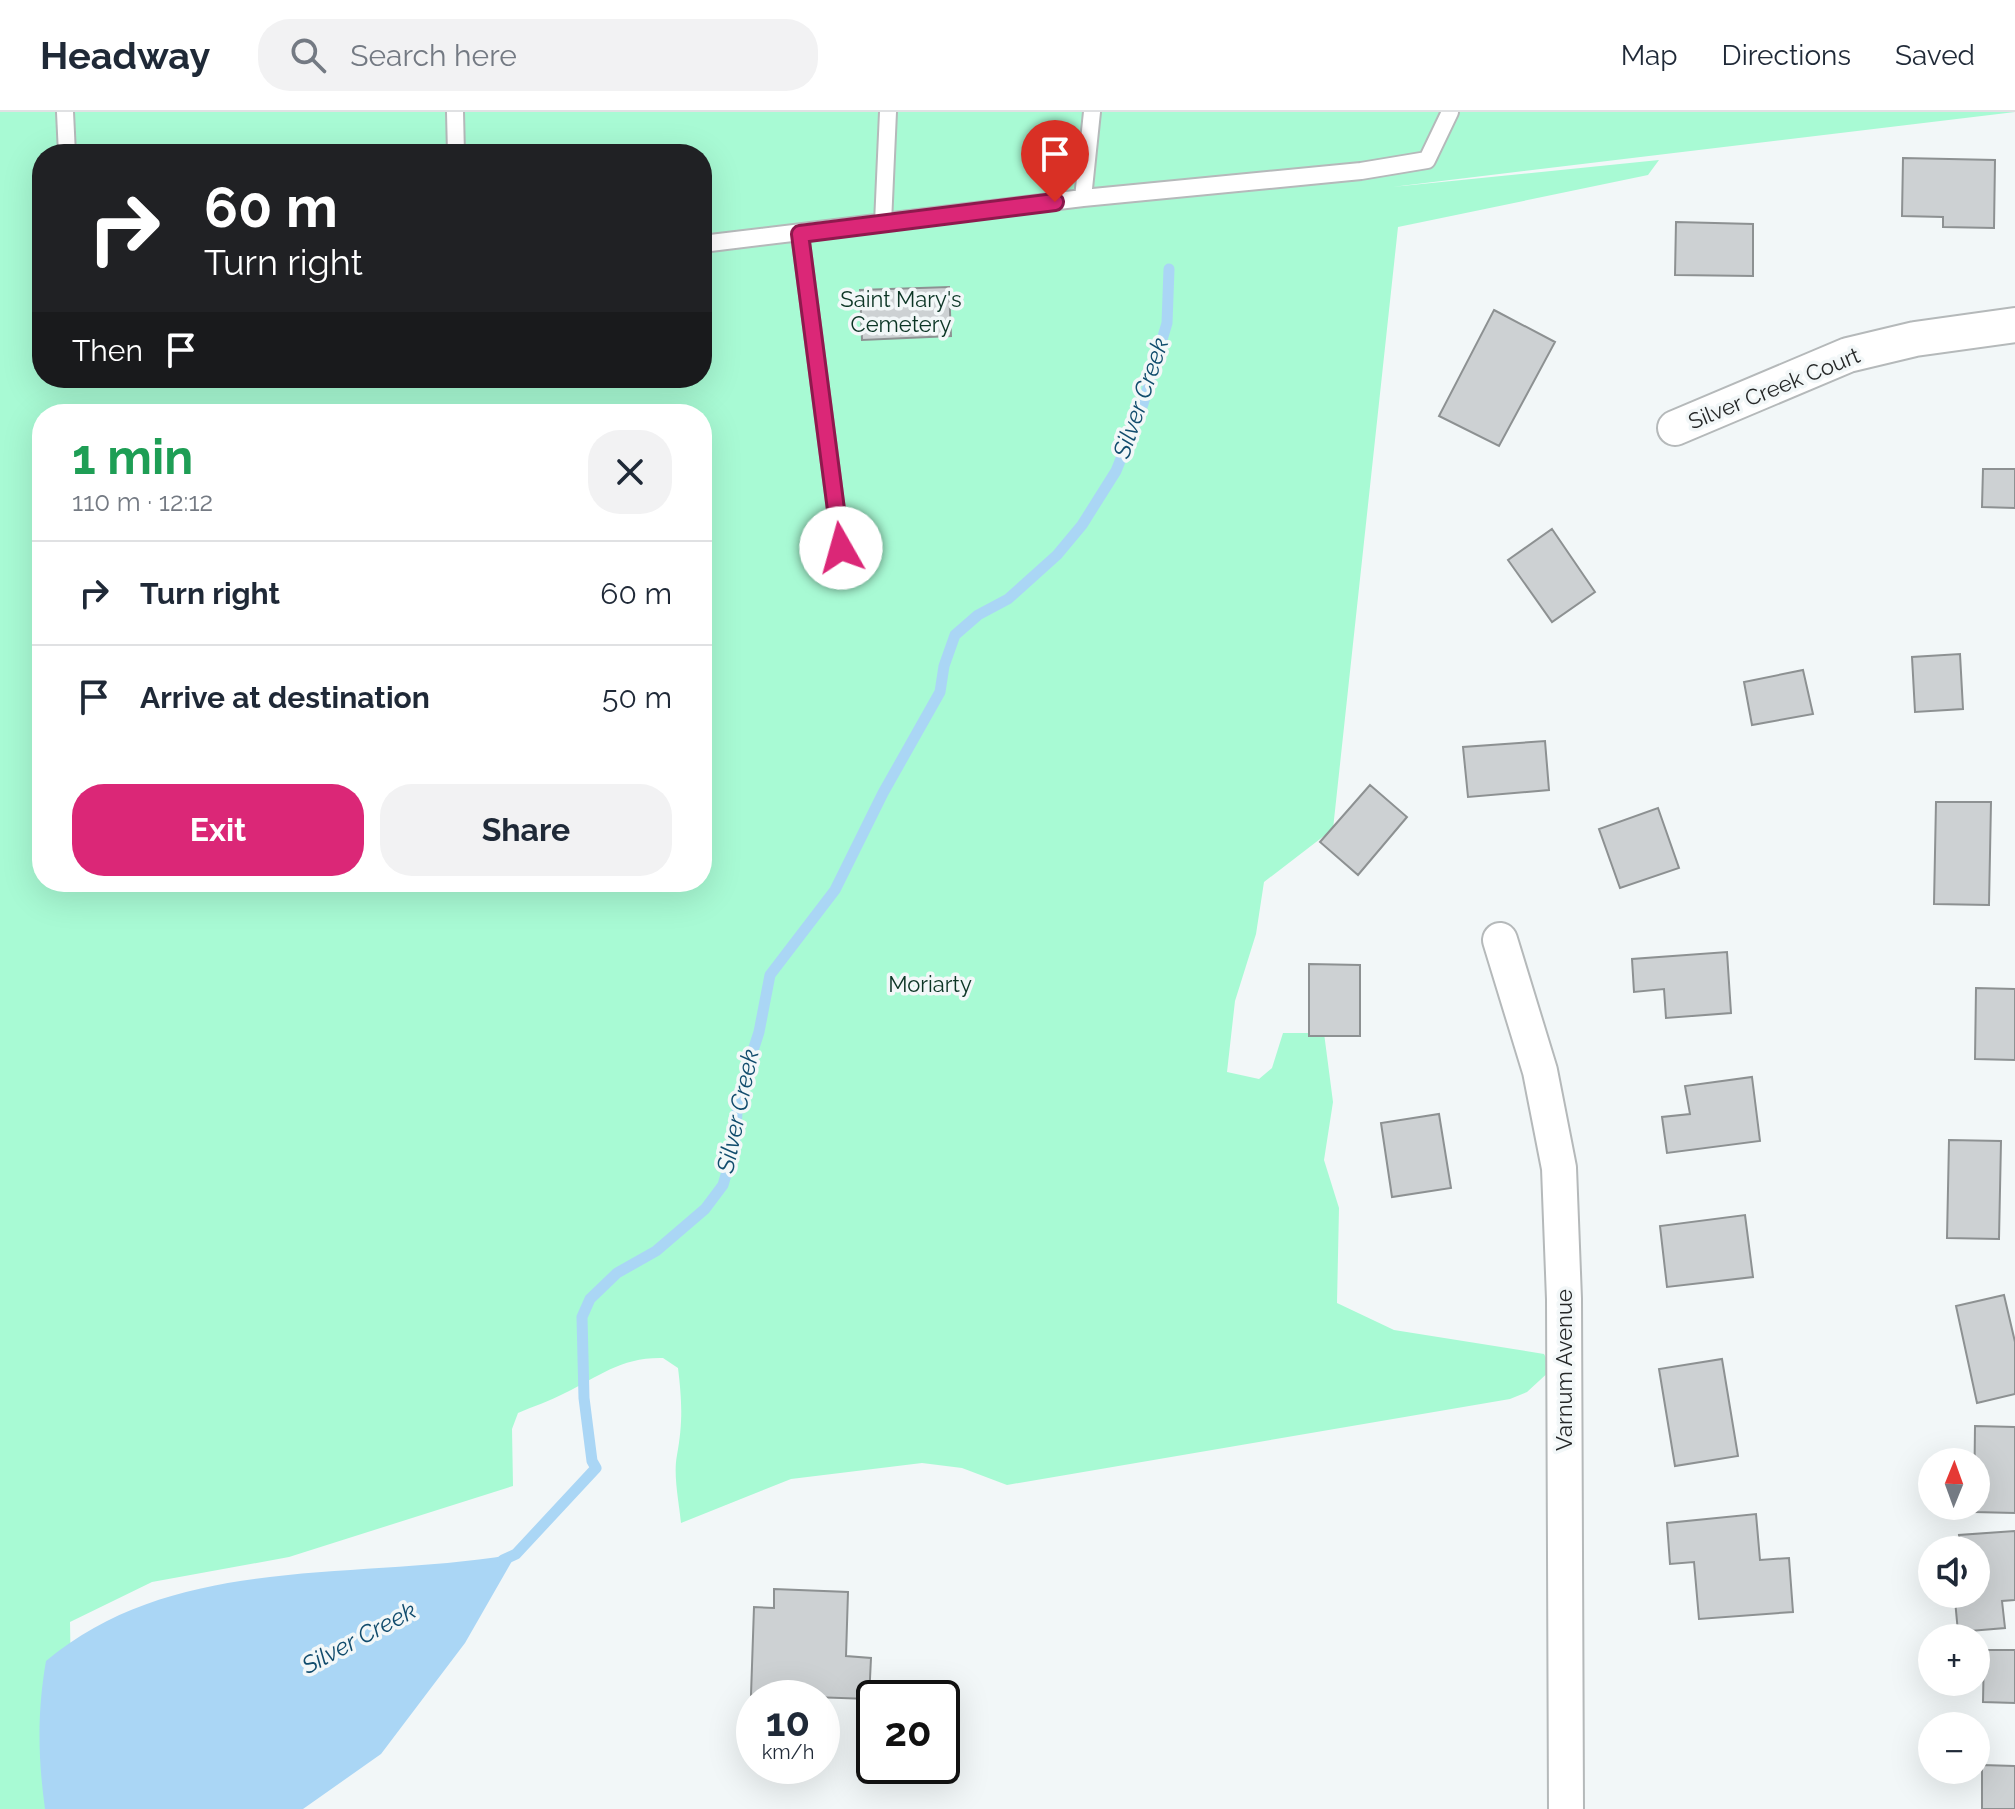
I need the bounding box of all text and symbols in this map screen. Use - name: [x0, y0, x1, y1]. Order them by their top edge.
- search box: [258, 19, 818, 91]
- text: Headway: [40, 33, 210, 78]
- icon: search: [286, 33, 330, 77]
- text: Search here: [350, 38, 517, 73]
- text: Map: [1621, 39, 1678, 72]
- text: Directions: [1722, 39, 1851, 72]
- text: Saved: [1895, 39, 1975, 72]
- pin: [1021, 120, 1089, 202]
- icon: arrive: [1033, 132, 1077, 176]
- text: 60 m: [204, 174, 338, 240]
- icon: right: [72, 176, 176, 280]
- text: Turn right: [204, 241, 363, 283]
- park label: Saint Mary's Cemetery: [840, 286, 962, 337]
- icon: arrive: [159, 328, 203, 372]
- text: Then: [72, 333, 143, 368]
- water label: Silver Creek: [1106, 334, 1175, 463]
- street label: Silver Creek Court: [1684, 341, 1864, 434]
- text: 1 min: [72, 429, 193, 485]
- button: close: [588, 430, 672, 514]
- text: 110 m · 12:12: [72, 487, 213, 517]
- position arrow: [799, 506, 883, 590]
- icon: right: [72, 571, 116, 615]
- text: Turn right: [140, 576, 280, 611]
- text: 60 m: [600, 576, 672, 611]
- icon: arrive: [72, 675, 116, 719]
- text: Arrive at destination: [140, 680, 430, 715]
- text: 50 m: [602, 680, 672, 715]
- button: Exit: [72, 784, 364, 876]
- button: Share: [380, 784, 672, 876]
- park label: Moriarty: [888, 971, 972, 997]
- water label: Silver Creek: [710, 1046, 765, 1176]
- street label: Varnum Avenue: [1551, 1289, 1577, 1451]
- north arrow: [1918, 1448, 1990, 1520]
- map controls: [1918, 1448, 1990, 1784]
- button: sound: [1918, 1536, 1990, 1608]
- water label: Silver Creek: [296, 1595, 421, 1680]
- button: +: [1918, 1624, 1990, 1696]
- speed limit sign: 20: [856, 1680, 960, 1784]
- text: 10: [766, 1698, 810, 1745]
- button: −: [1918, 1712, 1990, 1784]
- text: km/h: [762, 1740, 814, 1764]

